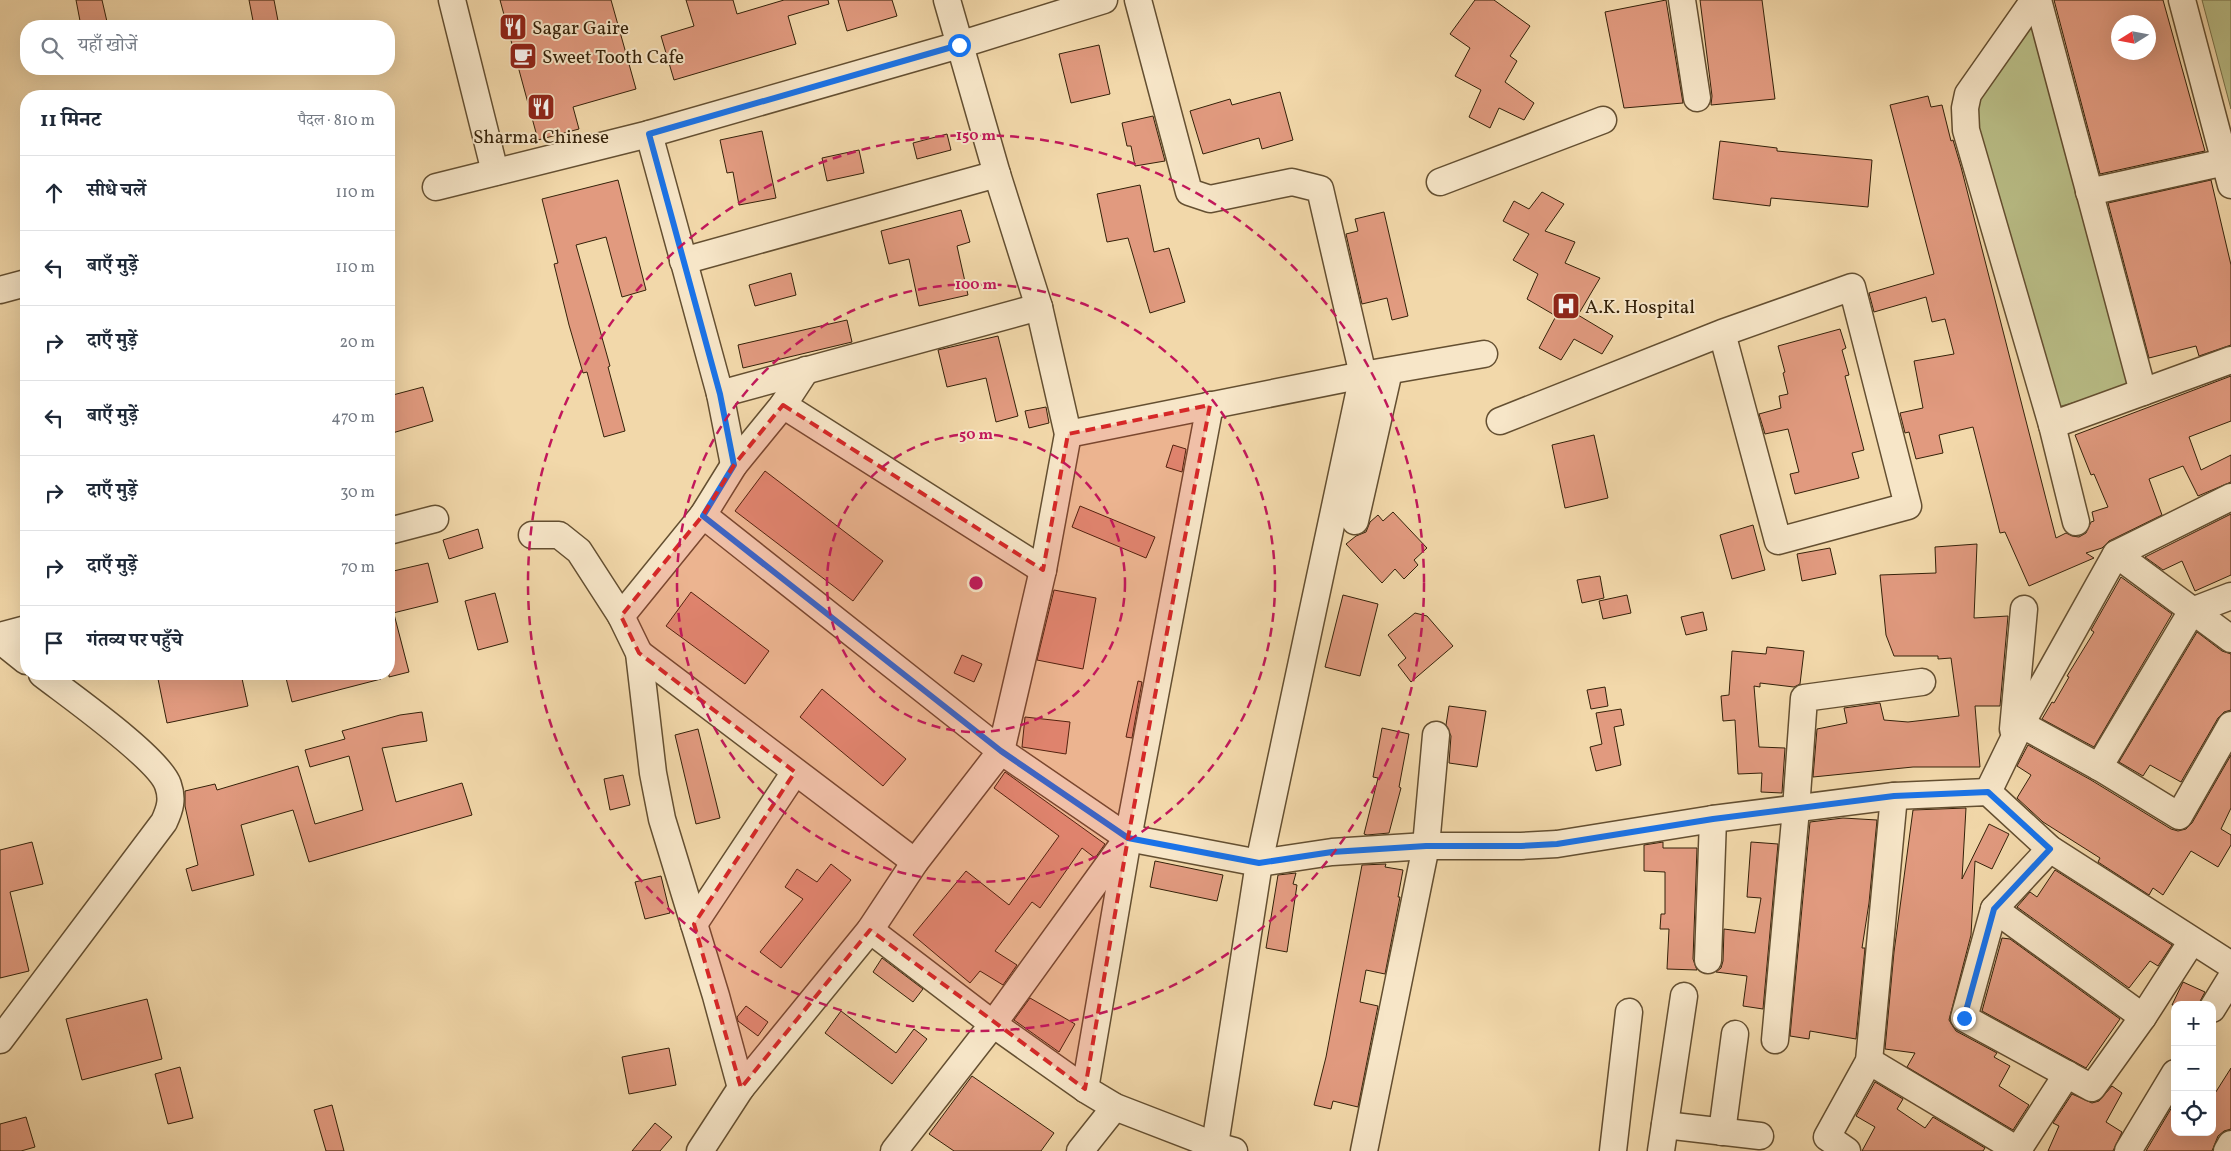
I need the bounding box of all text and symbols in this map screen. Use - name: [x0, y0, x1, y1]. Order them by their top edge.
- restaurant icon: Sagar Gaire: [498, 12, 528, 42]
- north arrow: [2111, 15, 2156, 60]
- place label: Sagar Gaire: [532, 16, 629, 42]
- search box: [20, 20, 395, 75]
- text: यहाँ खोजें: [78, 33, 137, 59]
- icon: search: [38, 34, 66, 62]
- route start: [948, 34, 971, 57]
- cafe icon: Sweet Tooth Cafe: [508, 41, 538, 71]
- place label: Sweet Tooth Cafe: [542, 45, 684, 71]
- restaurant icon: Sharma Chinese: [526, 92, 556, 122]
- text: 11 मिनट: [40, 106, 101, 135]
- text: पैदल · 810 m: [298, 110, 375, 132]
- place label: Sharma Chinese: [473, 125, 609, 151]
- text: 150 m: [956, 126, 996, 147]
- text: सीधे चलें: [87, 178, 146, 204]
- icon: ahead: [40, 179, 68, 207]
- text: 110 m: [336, 182, 375, 204]
- text: बाएँ मुड़ें: [87, 253, 138, 279]
- icon: left: [40, 254, 68, 282]
- text: 110 m: [336, 257, 375, 279]
- text: 100 m: [955, 275, 998, 296]
- hospital icon: A.K. Hospital: [1551, 291, 1581, 321]
- place label: A.K. Hospital: [1585, 295, 1695, 321]
- text: दाएँ मुड़ें: [87, 328, 137, 354]
- icon: right: [40, 329, 68, 357]
- text: 20 m: [340, 332, 375, 354]
- text: बाएँ मुड़ें: [87, 403, 138, 429]
- icon: left: [40, 404, 68, 432]
- text: 470 m: [331, 407, 375, 429]
- text: 50 m: [959, 425, 993, 446]
- text: दाएँ मुड़ें: [87, 478, 137, 504]
- icon: right: [40, 479, 68, 507]
- text: 30 m: [340, 482, 375, 504]
- text: दाएँ मुड़ें: [87, 553, 137, 579]
- icon: right: [40, 554, 68, 582]
- text: 70 m: [341, 557, 375, 579]
- centre of rings: [967, 574, 985, 592]
- text: गंतव्य पर पहुँचे: [87, 628, 182, 654]
- icon: arrive: [40, 629, 68, 657]
- map controls: [2171, 1001, 2216, 1136]
- button: +: [2171, 1001, 2216, 1046]
- route end: [1953, 1007, 1976, 1030]
- button: −: [2171, 1046, 2216, 1091]
- button: locate: [2171, 1091, 2216, 1136]

